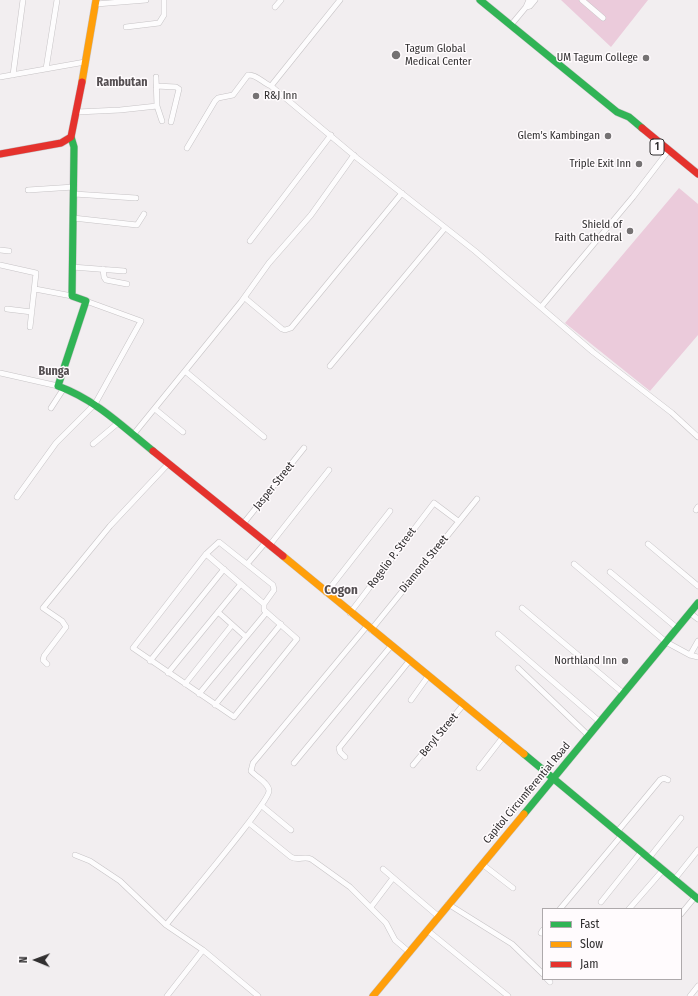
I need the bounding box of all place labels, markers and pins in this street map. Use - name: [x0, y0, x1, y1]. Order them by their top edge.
- place label: Tagum Global Medical Center: [405, 42, 472, 68]
- marker: Tagum Global Medical Center: [390, 49, 402, 61]
- place label: UM Tagum College: [557, 51, 638, 65]
- marker: UM Tagum College: [641, 53, 651, 63]
- place label: R&J Inn: [264, 89, 297, 103]
- marker: R&J Inn: [251, 91, 261, 101]
- place label: Glem's Kambingan: [518, 129, 600, 143]
- marker: Glem's Kambingan: [603, 131, 613, 141]
- place label: Triple Exit Inn: [569, 157, 631, 171]
- marker: Triple Exit Inn: [634, 159, 644, 169]
- place label: Shield of Faith Cathedral: [554, 218, 622, 244]
- marker: Shield of Faith Cathedral: [625, 226, 635, 236]
- place label: Northland Inn: [554, 654, 617, 668]
- marker: Northland Inn: [620, 656, 630, 666]

